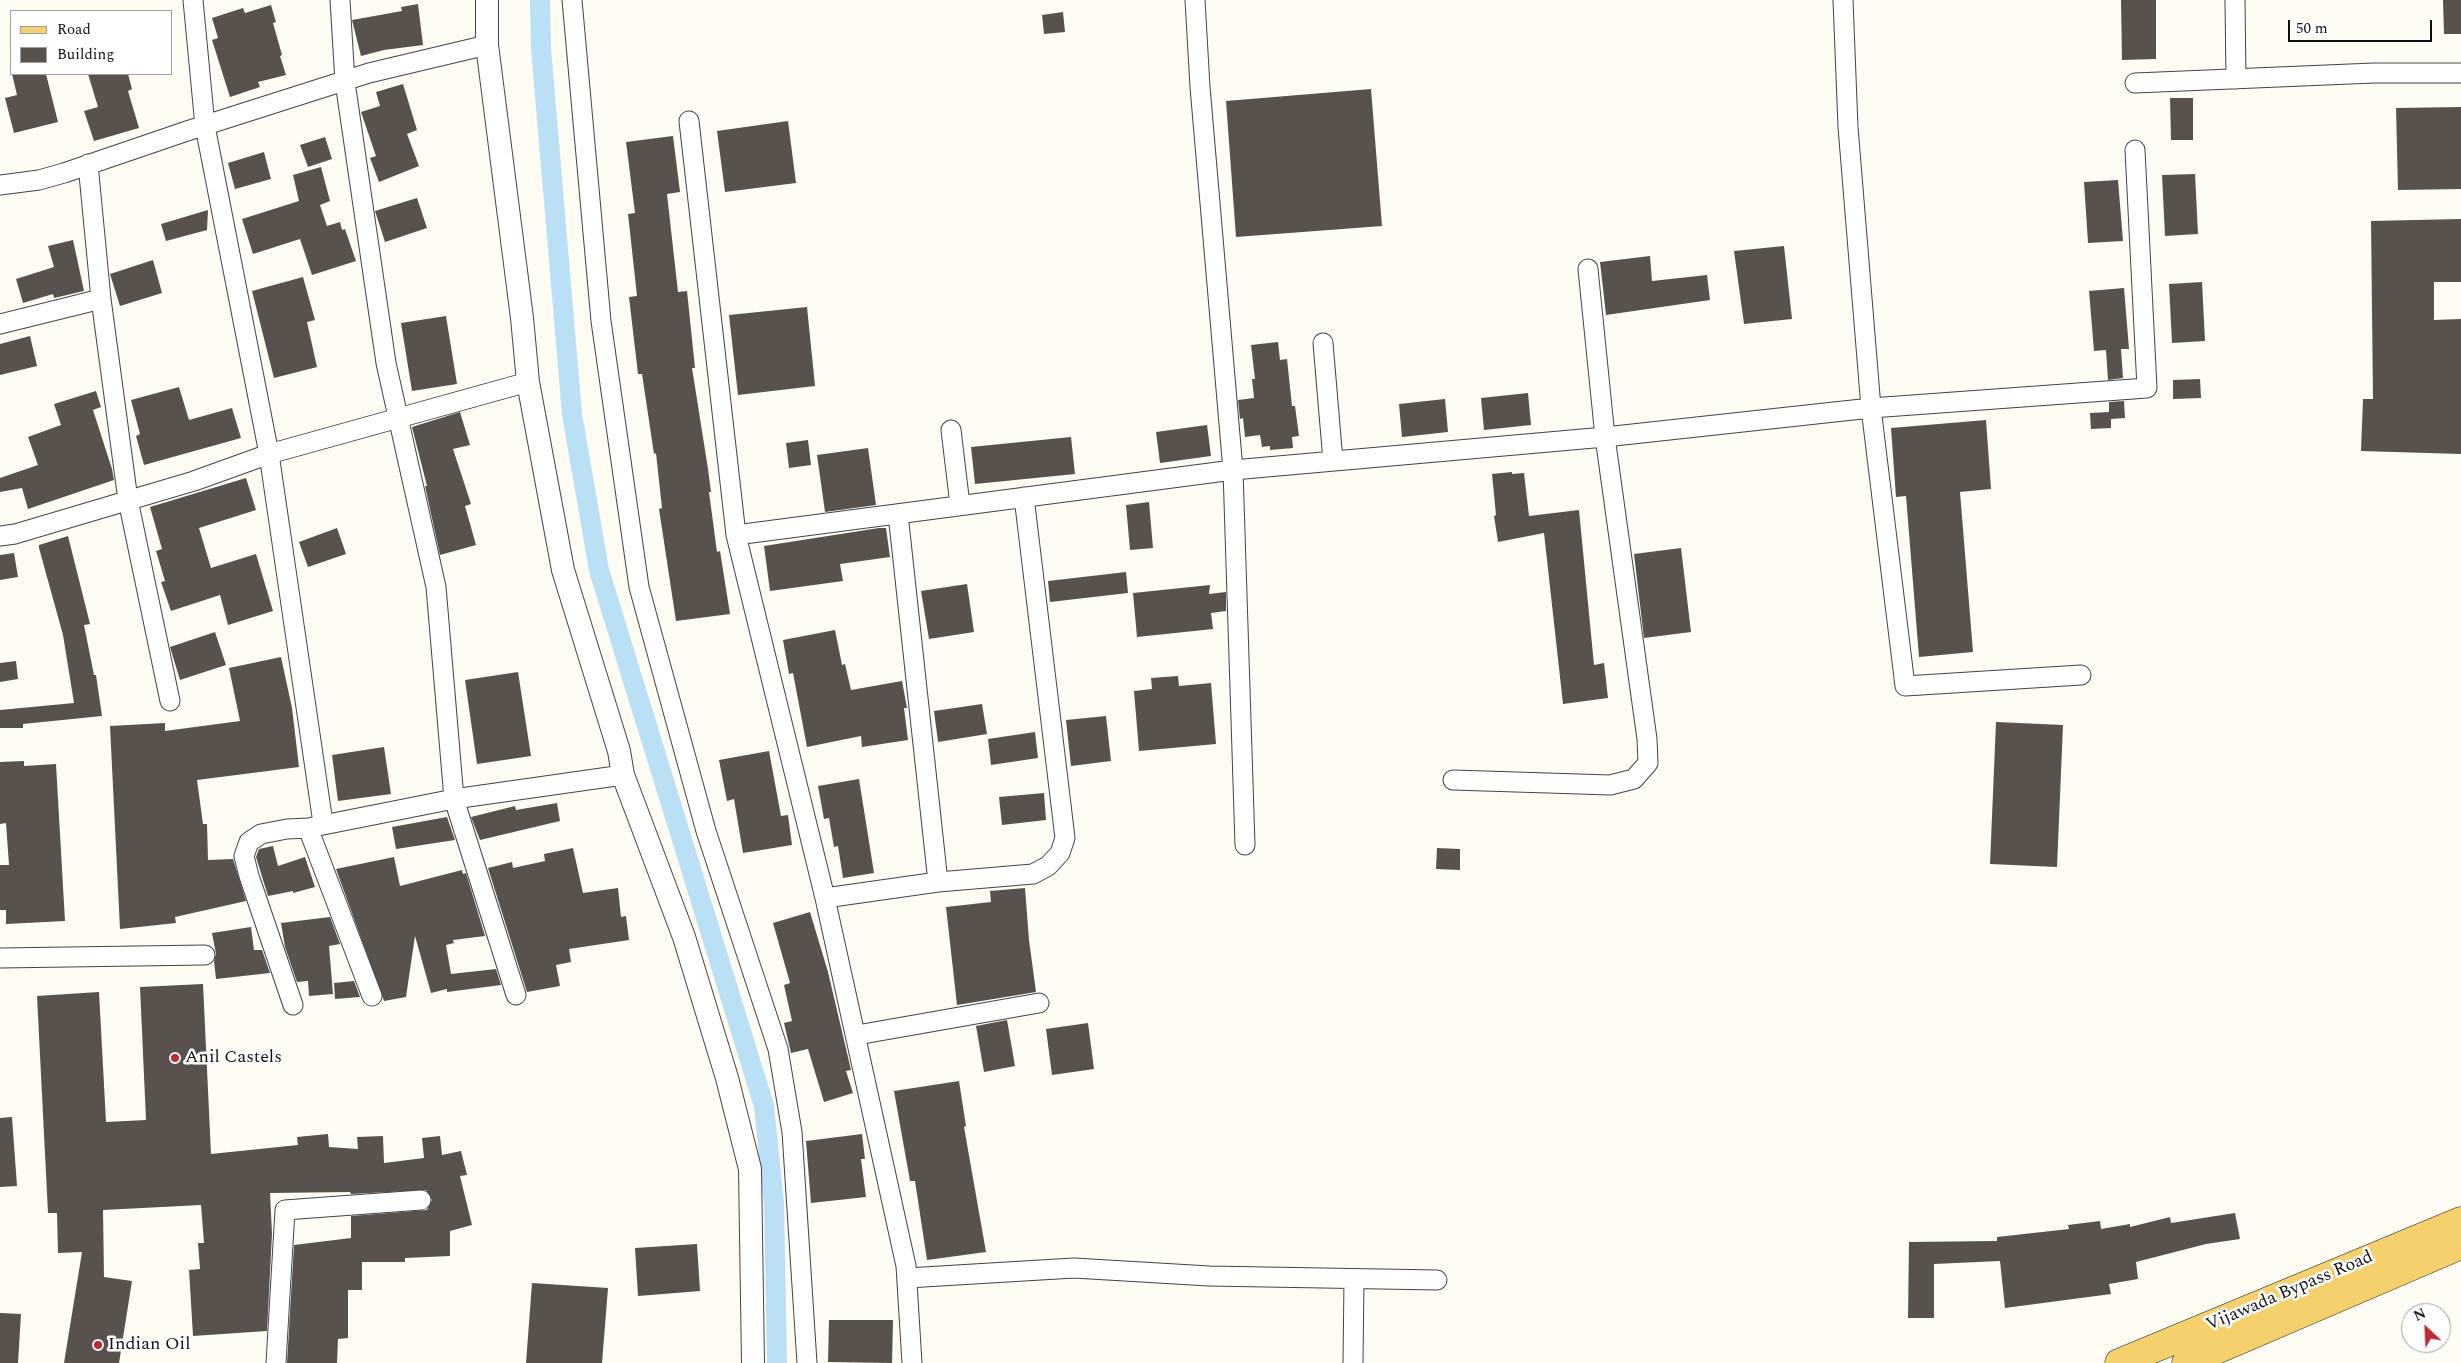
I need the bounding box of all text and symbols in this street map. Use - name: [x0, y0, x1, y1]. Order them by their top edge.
- legend: [10, 10, 172, 75]
- scale bar: [2291, 10, 2435, 42]
- text: 50 m: [2296, 17, 2328, 40]
- text: Road: [57, 18, 91, 41]
- text: Building: [57, 43, 114, 66]
- place label: Anil Castels: [185, 1047, 282, 1069]
- marker: Anil Castels: [169, 1052, 181, 1064]
- street label: Vijawada Bypass Road: [2203, 1247, 2377, 1337]
- north arrow: [2401, 1303, 2451, 1353]
- text: N: [2410, 1303, 2429, 1327]
- place label: Indian Oil: [108, 1334, 190, 1356]
- marker: Indian Oil: [92, 1339, 104, 1351]

